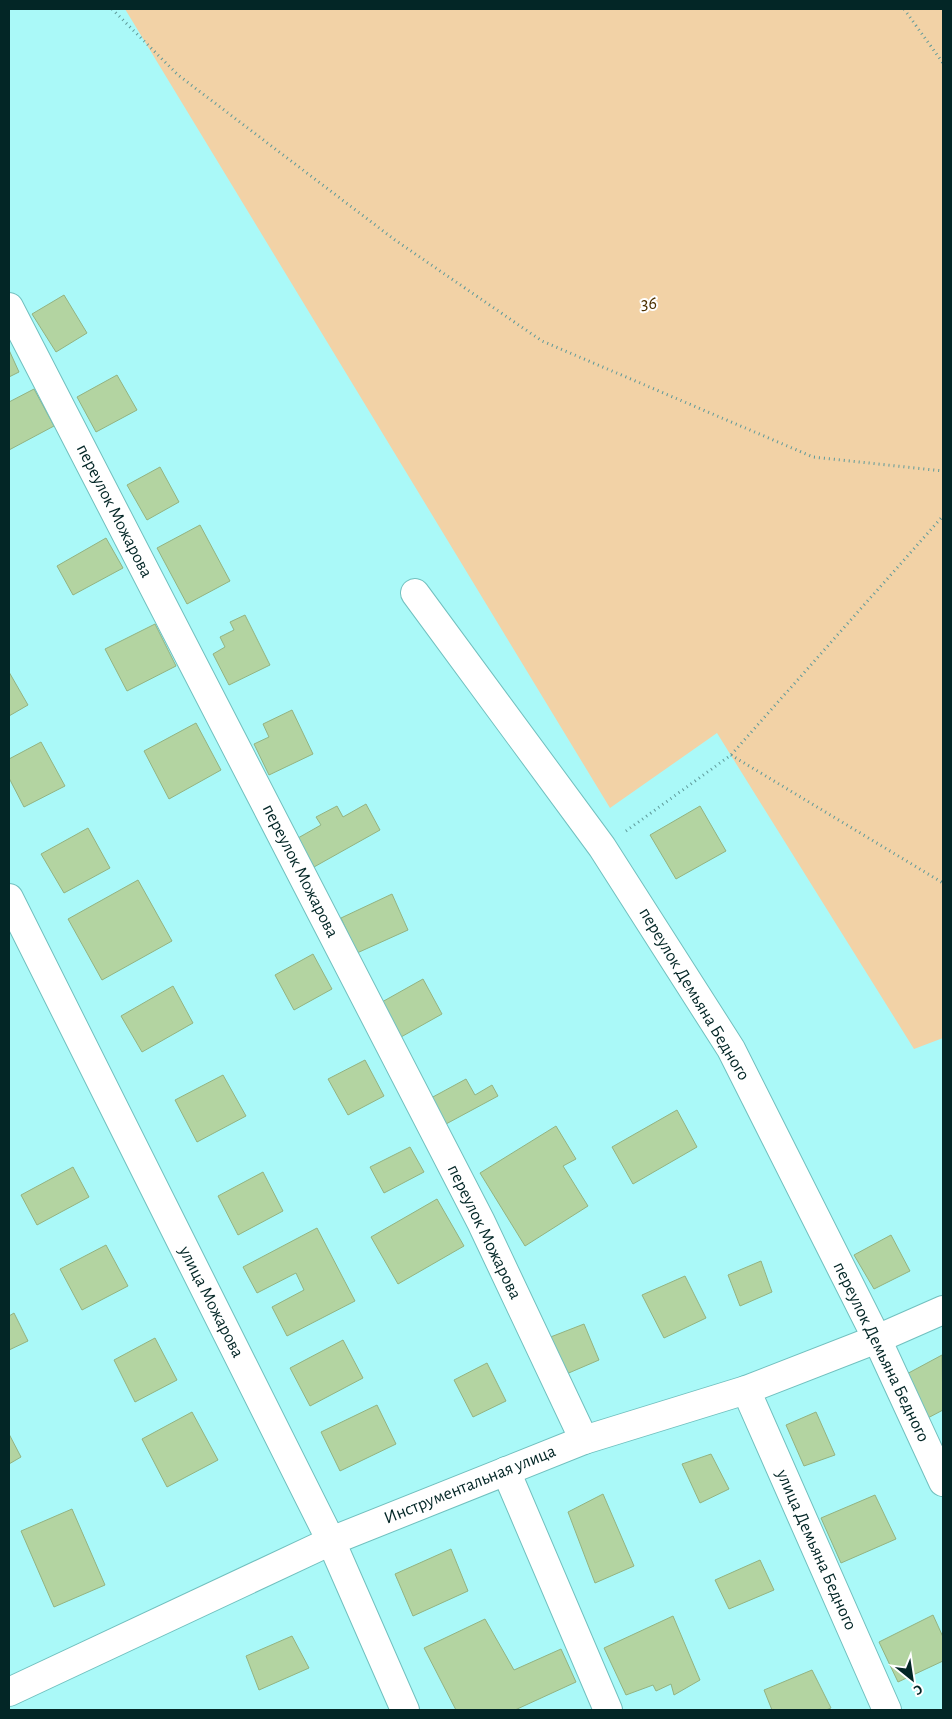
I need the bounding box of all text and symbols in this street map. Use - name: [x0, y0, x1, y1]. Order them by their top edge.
- park label: 36: [641, 295, 657, 313]
- street label: переулок Можарова: [73, 441, 155, 581]
- street label: переулок Можарова: [259, 801, 341, 941]
- street label: переулок Демьяна Бедного: [635, 904, 753, 1084]
- street label: переулок Можарова: [444, 1162, 524, 1302]
- street label: улица Можарова: [175, 1242, 247, 1361]
- street label: переулок Демьяна Бедного: [830, 1259, 932, 1445]
- street label: Инструментальная улица: [382, 1442, 558, 1528]
- street label: улица Демьяна Бедного: [772, 1466, 859, 1633]
- north arrow: [887, 1654, 937, 1704]
- text: С: [911, 1681, 925, 1698]

